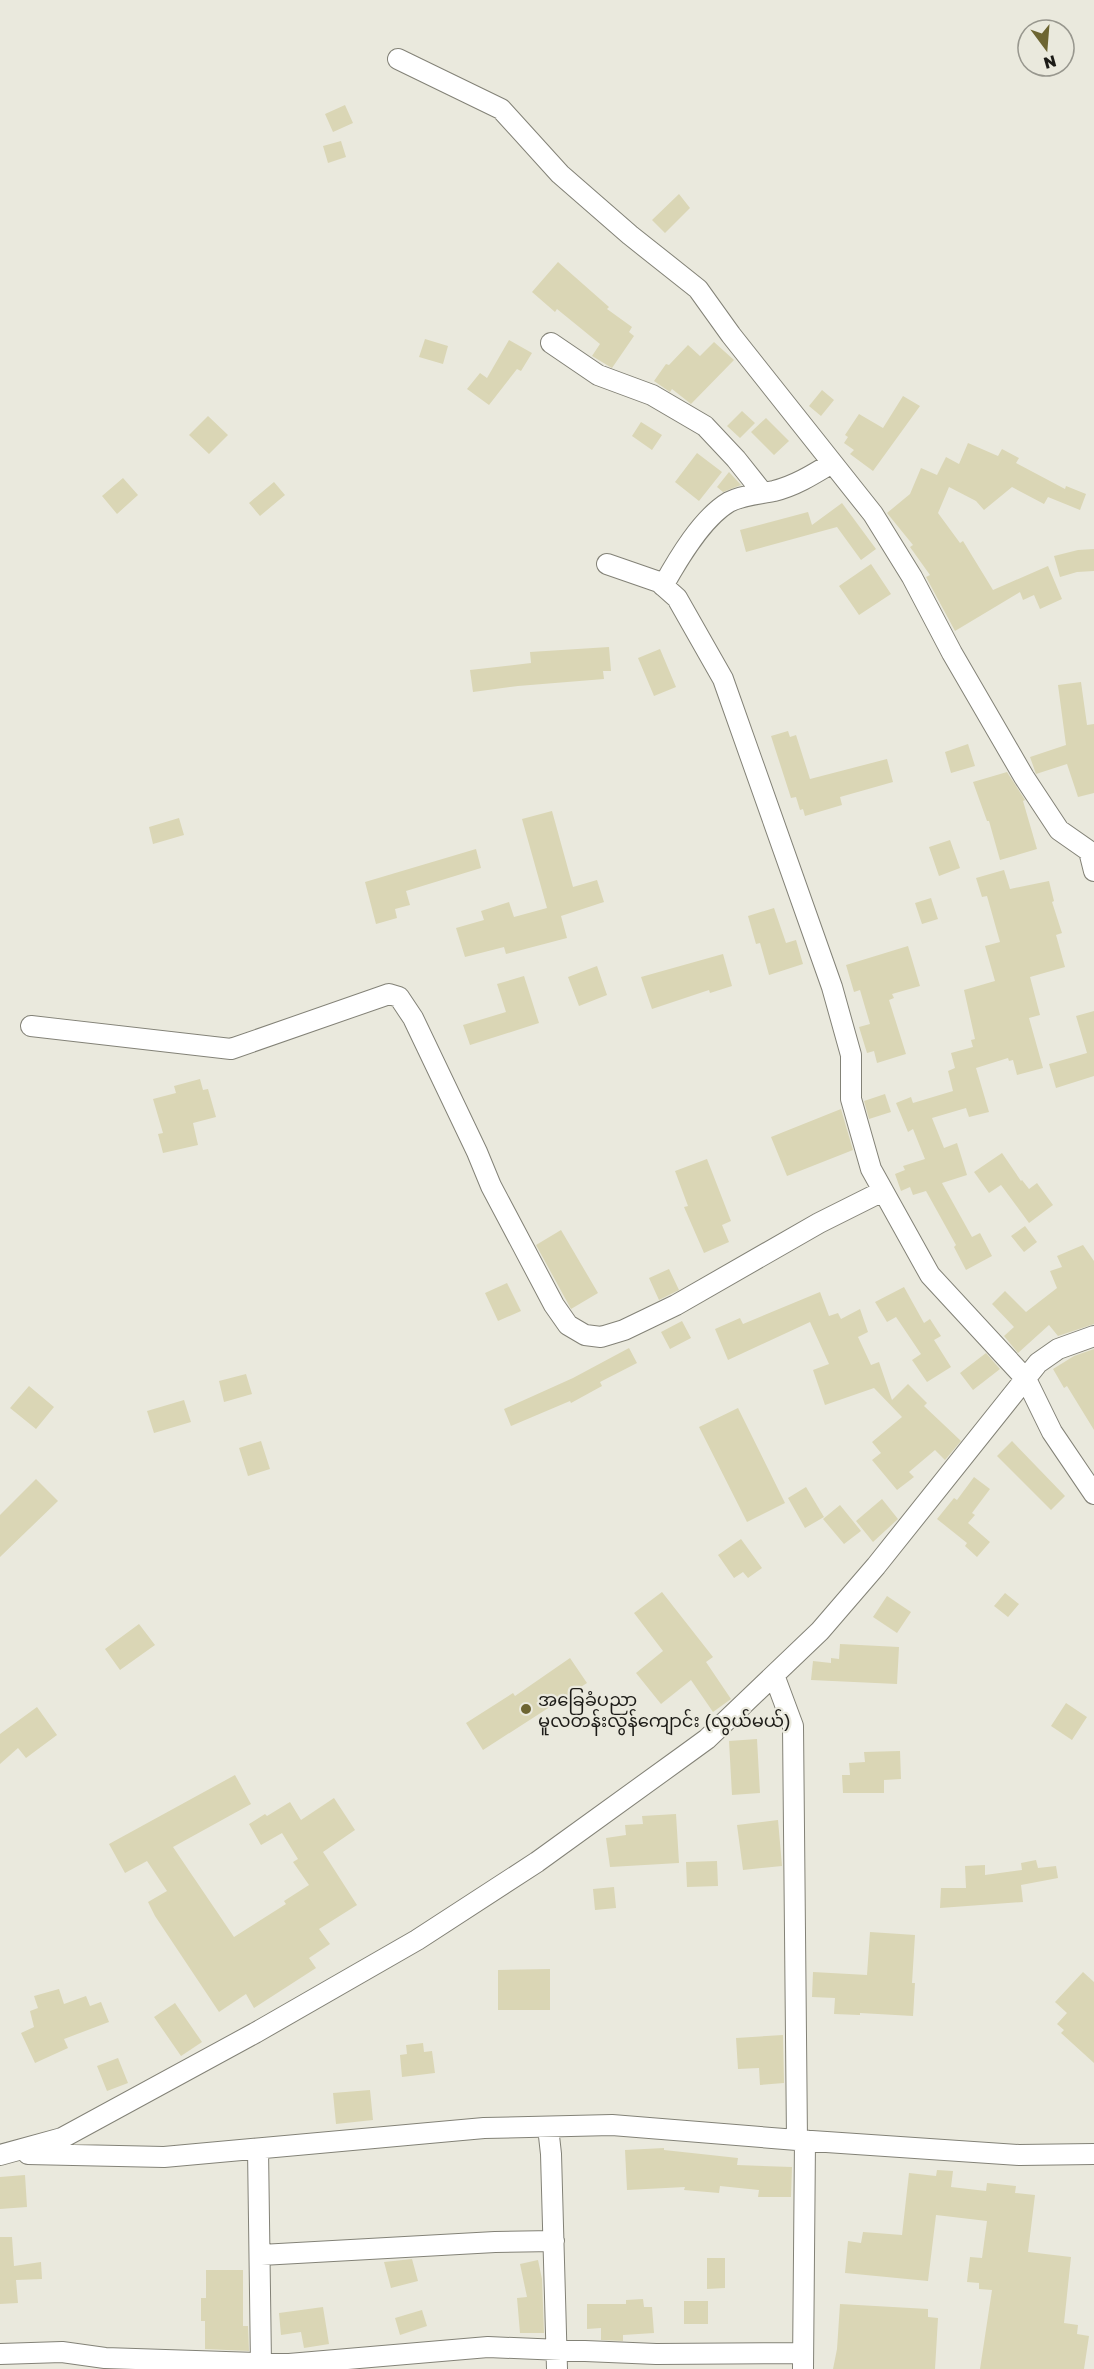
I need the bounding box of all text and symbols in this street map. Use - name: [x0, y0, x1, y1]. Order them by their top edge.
- north arrow: [1016, 18, 1076, 78]
- text: N: [1042, 51, 1059, 74]
- place label: အခြေခံပညာ မူလတန်းလွန်ကျောင်း (လွယ်မယ်): [538, 1688, 791, 1736]
- marker: အခြေခံပညာ မူလတန်းလွန်ကျောင်း (လွယ်မယ်): [519, 1702, 533, 1716]

